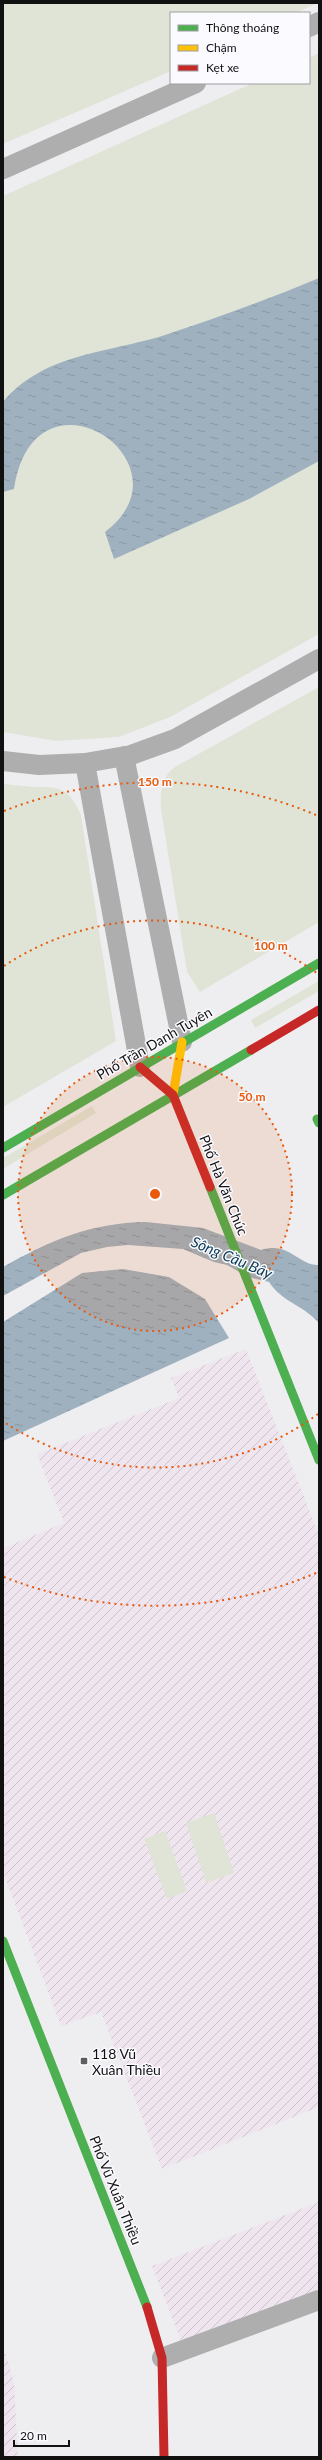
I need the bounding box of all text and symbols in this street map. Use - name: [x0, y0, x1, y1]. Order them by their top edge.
- legend: [170, 12, 310, 84]
- text: Thông thoáng: [206, 20, 279, 35]
- text: Chậm: [206, 40, 237, 55]
- text: Kẹt xe: [206, 60, 239, 75]
- text: 150 m: [138, 774, 172, 789]
- text: 100 m: [254, 938, 288, 953]
- street label: Phố Trần Danh Tuyên: [93, 1003, 215, 1083]
- text: 50 m: [239, 1089, 265, 1104]
- street label: Phố Hà Văn Chúc: [196, 1132, 252, 1238]
- centre of rings: [148, 1187, 162, 1201]
- water label: Sông Cầu Bây: [189, 1232, 276, 1282]
- place label: 118 Vũ Xuân Thiều: [92, 2045, 161, 2078]
- marker: 118 Vũ Xuân Thiều: [79, 2056, 89, 2066]
- street label: Phố Vũ Xuân Thiều: [86, 2133, 146, 2247]
- scale bar: [14, 2422, 69, 2448]
- text: 20 m: [20, 2428, 47, 2443]

